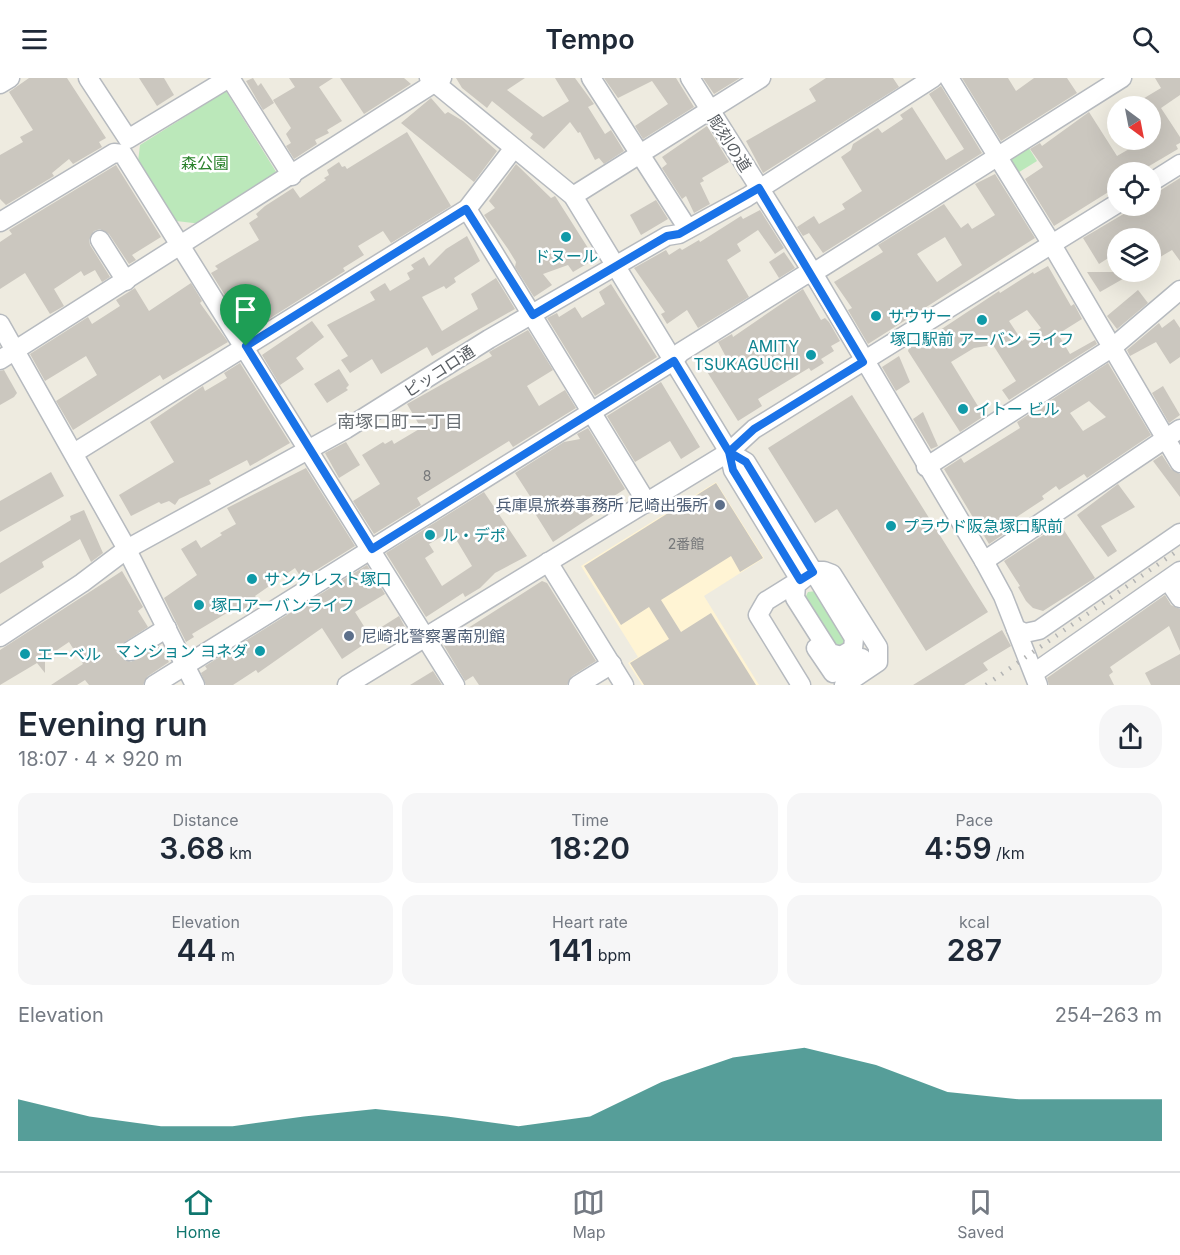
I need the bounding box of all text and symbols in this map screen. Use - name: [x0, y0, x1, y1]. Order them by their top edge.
- icon: menu: [18, 23, 51, 56]
- text: Tempo: [545, 23, 635, 56]
- icon: search: [1129, 23, 1162, 56]
- north arrow: [1107, 96, 1161, 150]
- map controls: [1107, 96, 1161, 282]
- street label: 彫刻の道: [704, 111, 756, 175]
- park label: 森公園: [181, 153, 229, 173]
- button: locate: [1107, 162, 1161, 216]
- button: layers: [1107, 228, 1161, 282]
- marker: ドヌール: [559, 230, 573, 244]
- place label: ドヌール: [534, 246, 598, 266]
- pin: [220, 284, 271, 346]
- icon: arrive: [229, 293, 262, 326]
- place label: サウサー: [888, 306, 952, 326]
- marker: サウサー: [869, 309, 883, 323]
- marker: 塚口駅前 アーバン ライフ: [975, 313, 989, 327]
- place label: 塚口駅前 アーバン ライフ: [890, 329, 1074, 349]
- place label: AMITY TSUKAGUCHI: [694, 336, 799, 374]
- street label: ピッコロ通: [400, 341, 478, 401]
- marker: AMITY TSUKAGUCHI: [804, 348, 818, 362]
- place label: イトー ビル: [975, 399, 1060, 419]
- marker: イトー ビル: [956, 402, 970, 416]
- district label: 南塚口町二丁目: [337, 411, 463, 432]
- house number: 8: [423, 467, 431, 484]
- place label: 兵庫県旅券事務所 尼崎出張所: [495, 495, 708, 515]
- marker: 兵庫県旅券事務所 尼崎出張所: [713, 498, 727, 512]
- place label: プラウド阪急塚口駅前: [903, 516, 1063, 536]
- marker: プラウド阪急塚口駅前: [884, 519, 898, 533]
- place label: ル・デポ: [442, 525, 506, 545]
- marker: ル・デポ: [423, 528, 437, 542]
- house number: 2番館: [668, 535, 704, 552]
- place label: サンクレスト塚口: [264, 569, 392, 589]
- marker: サンクレスト塚口: [245, 572, 259, 586]
- place label: 塚口アーバンライフ: [211, 595, 355, 615]
- marker: 塚口アーバンライフ: [192, 598, 206, 612]
- place label: 尼崎北警察署南別館: [361, 626, 505, 646]
- marker: 尼崎北警察署南別館: [342, 629, 356, 643]
- place label: マンション ヨネダ: [115, 641, 248, 661]
- place label: エーベル: [37, 644, 101, 664]
- marker: マンション ヨネダ: [253, 644, 267, 658]
- marker: エーベル: [18, 647, 32, 661]
- text: Evening run: [18, 704, 208, 744]
- button: share: [1099, 705, 1162, 768]
- text: 18:07 · 4 × 920 m: [18, 747, 183, 771]
- text: Distance: [173, 810, 239, 830]
- text: Time: [571, 810, 609, 830]
- text: Pace: [955, 810, 993, 830]
- text: 3.68: [159, 830, 225, 866]
- text: 18:20: [550, 830, 630, 866]
- text: 4:59: [924, 830, 992, 866]
- text: km: [225, 843, 252, 863]
- text: /km: [992, 843, 1025, 863]
- text: Elevation: [171, 912, 240, 932]
- text: Heart rate: [552, 912, 628, 932]
- text: kcal: [959, 912, 990, 932]
- text: 44: [176, 932, 216, 968]
- text: 141: [549, 932, 593, 968]
- text: 287: [947, 932, 1002, 968]
- text: m: [216, 945, 235, 965]
- text: bpm: [593, 945, 631, 965]
- text: Elevation: [18, 1003, 104, 1027]
- text: 254–263 m: [1055, 1003, 1162, 1027]
- tab: Home: [176, 1186, 221, 1242]
- tab: Map: [572, 1186, 606, 1242]
- tab: Saved: [957, 1186, 1004, 1242]

